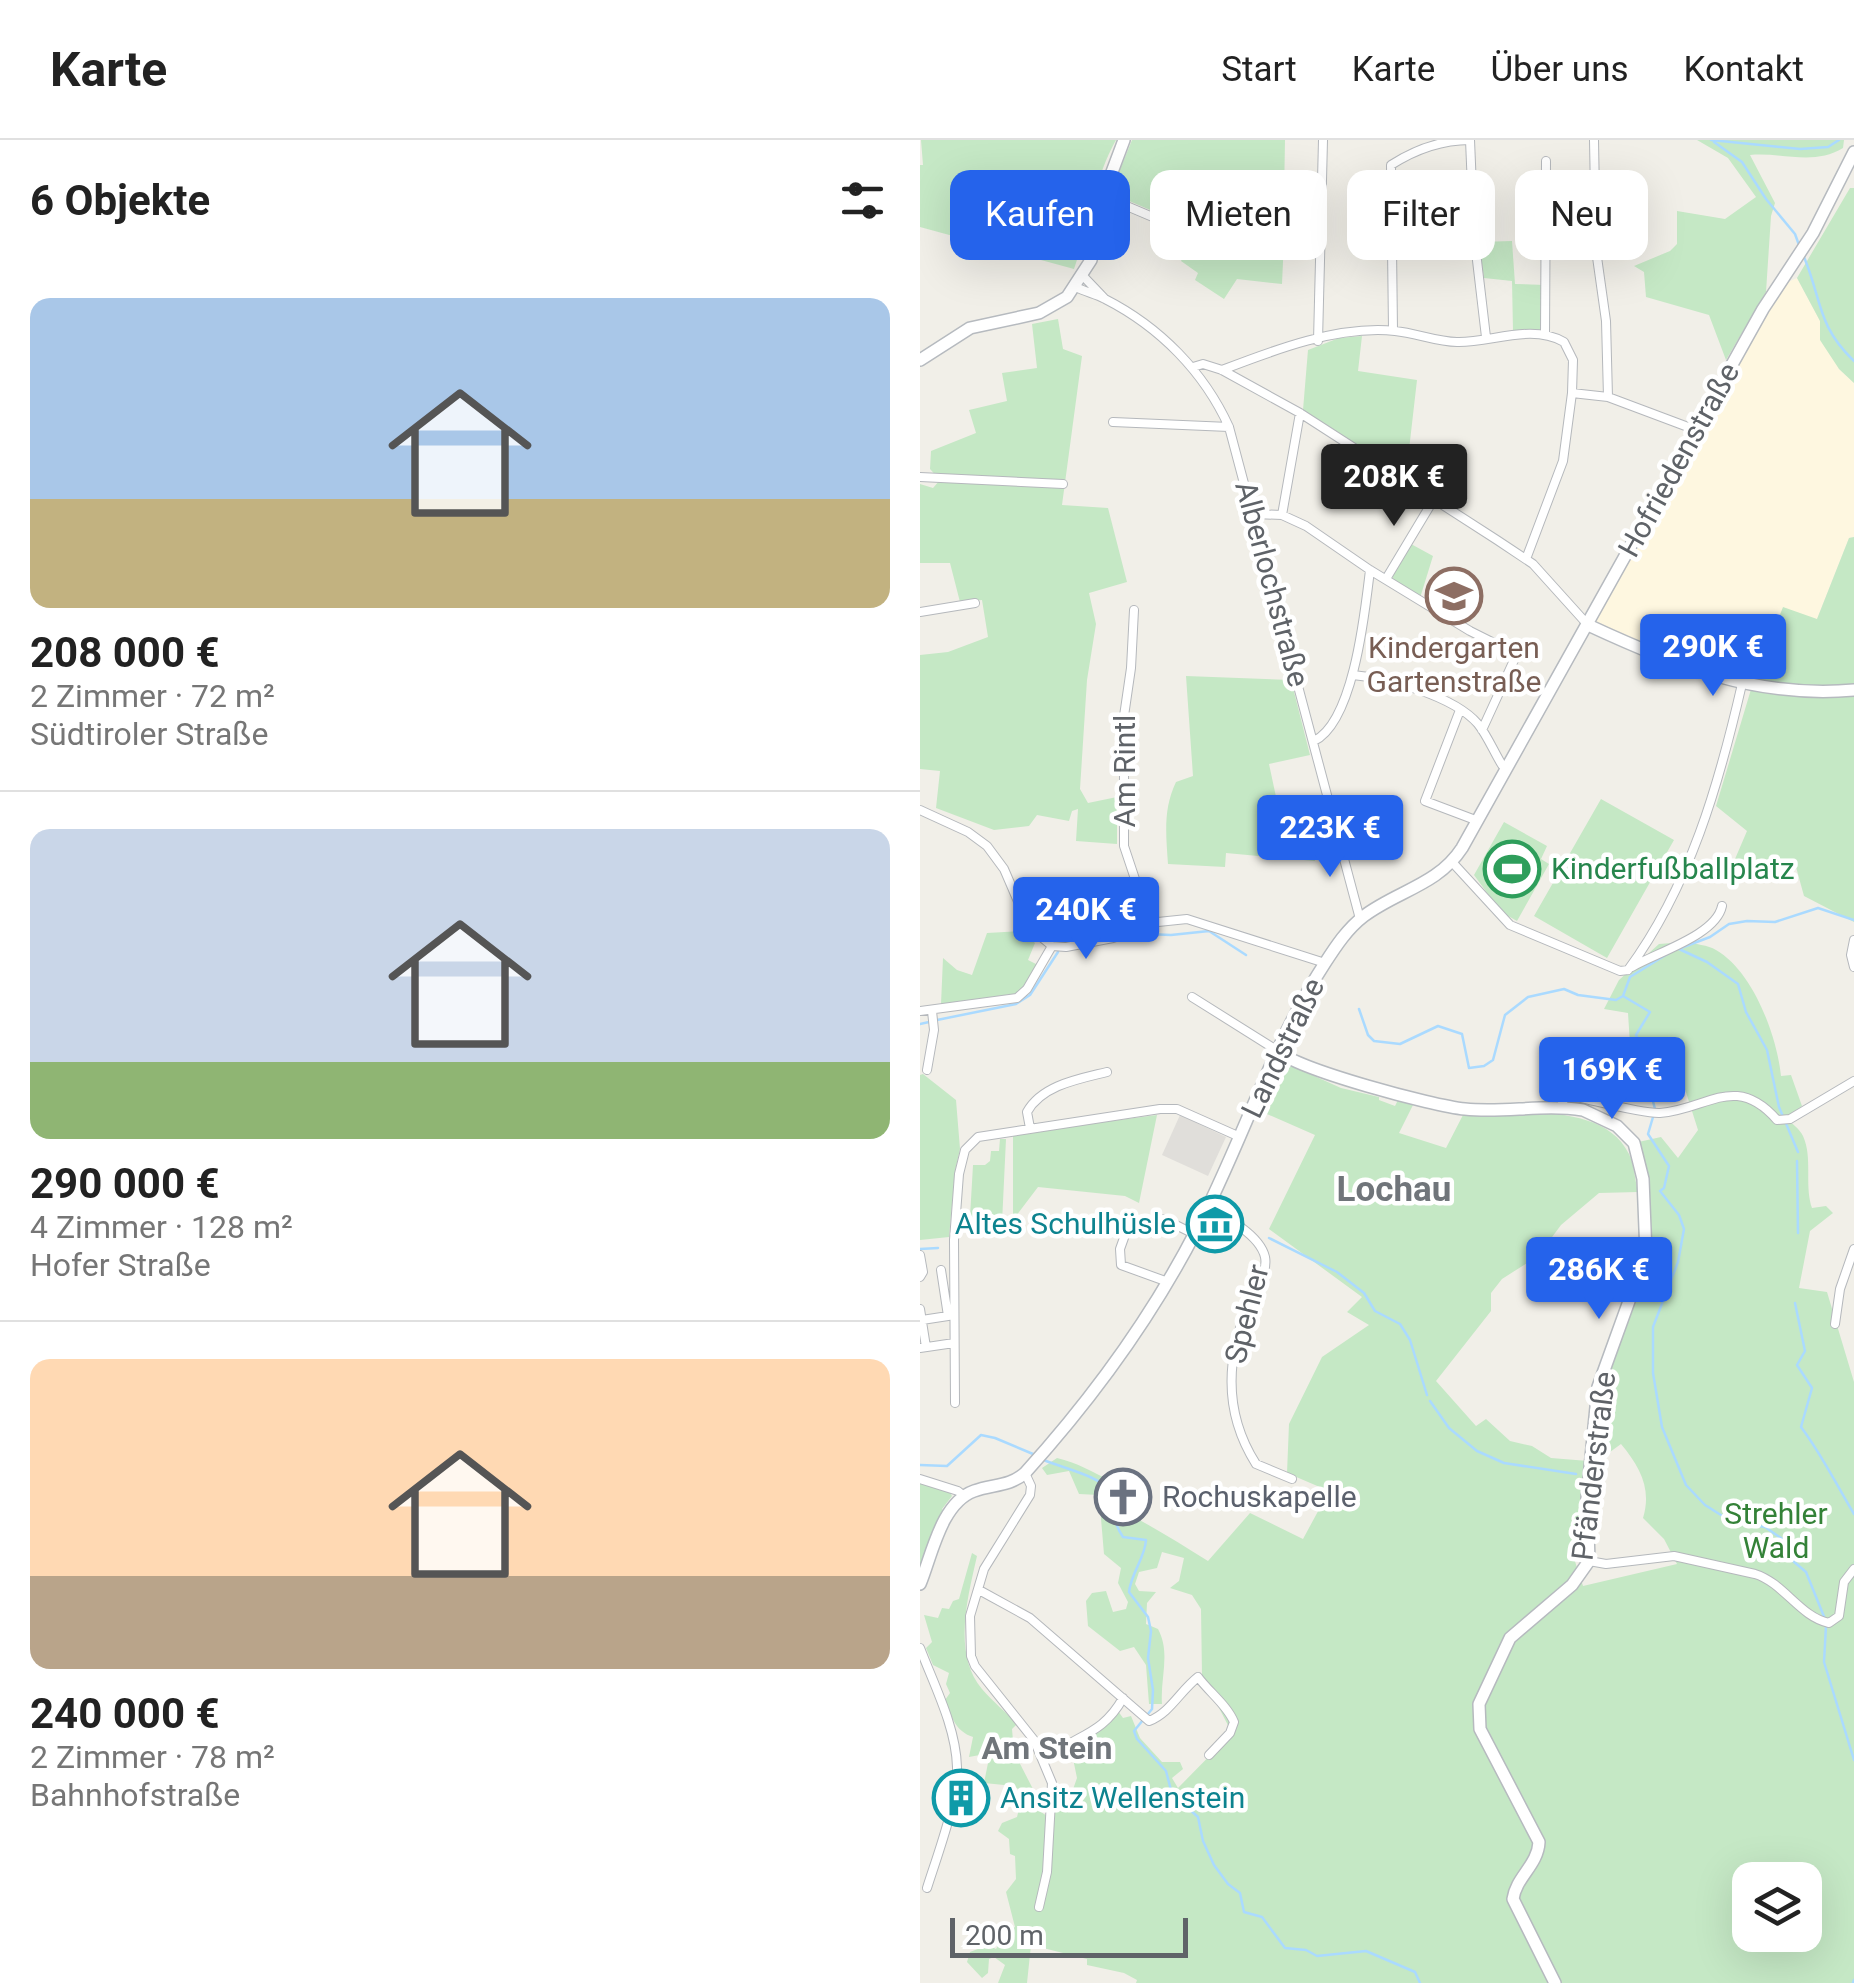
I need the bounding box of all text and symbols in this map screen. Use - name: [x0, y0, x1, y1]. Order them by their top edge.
- text: Karte: [50, 41, 167, 98]
- text: Start: [1221, 49, 1297, 90]
- text: Karte: [1352, 49, 1435, 90]
- text: Über uns: [1490, 49, 1629, 90]
- text: Kontakt: [1684, 49, 1804, 90]
- chip: Kaufen: [950, 170, 1130, 260]
- chip: Mieten: [1150, 170, 1327, 260]
- chip: Filter: [1347, 170, 1495, 260]
- chip: Neu: [1515, 170, 1648, 260]
- icon: filters: [835, 173, 890, 228]
- text: 6 Objekte: [30, 176, 210, 225]
- street label: Hofriedenstraße: [1611, 357, 1746, 563]
- icon: home: [370, 363, 550, 543]
- pin: 208K €: [1313, 444, 1475, 529]
- text: 208K €: [1343, 457, 1445, 495]
- street label: Alberlochstraße: [1228, 477, 1317, 690]
- school or university icon: Kindergarten Gartenstraße: [1424, 566, 1484, 626]
- pin: 290K €: [1632, 614, 1794, 699]
- text: 290K €: [1662, 627, 1764, 665]
- text: 208 000 €: [30, 628, 220, 677]
- place label: Kindergarten Gartenstraße: [1367, 630, 1541, 699]
- text: 2 Zimmer · 72 m²: [30, 677, 275, 715]
- text: Südtiroler Straße: [30, 715, 268, 753]
- street label: Am Rintl: [1107, 715, 1142, 827]
- pin: 223K €: [1249, 795, 1411, 880]
- text: 223K €: [1279, 808, 1381, 846]
- sports icon: Kinderfußballplatz: [1482, 839, 1542, 899]
- place label: Kinderfußballplatz: [1551, 851, 1795, 886]
- pin: 240K €: [1005, 877, 1167, 962]
- text: 240K €: [1035, 890, 1137, 928]
- icon: home: [370, 894, 550, 1074]
- street label: Landstraße: [1234, 972, 1331, 1123]
- pin: 169K €: [1531, 1037, 1693, 1122]
- text: 169K €: [1561, 1050, 1663, 1088]
- text: 290 000 €: [30, 1159, 220, 1208]
- district label: Lochau: [1337, 1169, 1451, 1210]
- museum icon: Altes Schulhüsle: [1185, 1194, 1245, 1254]
- place label: Altes Schulhüsle: [955, 1206, 1176, 1241]
- text: 4 Zimmer · 128 m²: [30, 1208, 293, 1246]
- pin: 286K €: [1518, 1237, 1680, 1322]
- text: Hofer Straße: [30, 1246, 211, 1284]
- text: 286K €: [1548, 1250, 1650, 1288]
- street label: Spehler: [1217, 1261, 1276, 1367]
- street label: Pfänderstraße: [1565, 1369, 1622, 1562]
- icon: home: [370, 1424, 550, 1604]
- church icon: Rochuskapelle: [1093, 1467, 1153, 1527]
- place label: Rochuskapelle: [1162, 1479, 1357, 1514]
- park label: Strehler Wald: [1724, 1496, 1828, 1565]
- text: 240 000 €: [30, 1689, 220, 1738]
- district label: Am Stein: [982, 1729, 1112, 1767]
- text: 2 Zimmer · 78 m²: [30, 1738, 275, 1776]
- building icon: Ansitz Wellenstein: [931, 1768, 991, 1828]
- text: Bahnhofstraße: [30, 1776, 240, 1814]
- place label: Ansitz Wellenstein: [1000, 1780, 1245, 1815]
- map controls: [1732, 1862, 1822, 1952]
- button: layers: [1732, 1862, 1822, 1952]
- scale bar: [950, 1913, 1188, 1958]
- text: 200 m: [965, 1919, 1044, 1952]

